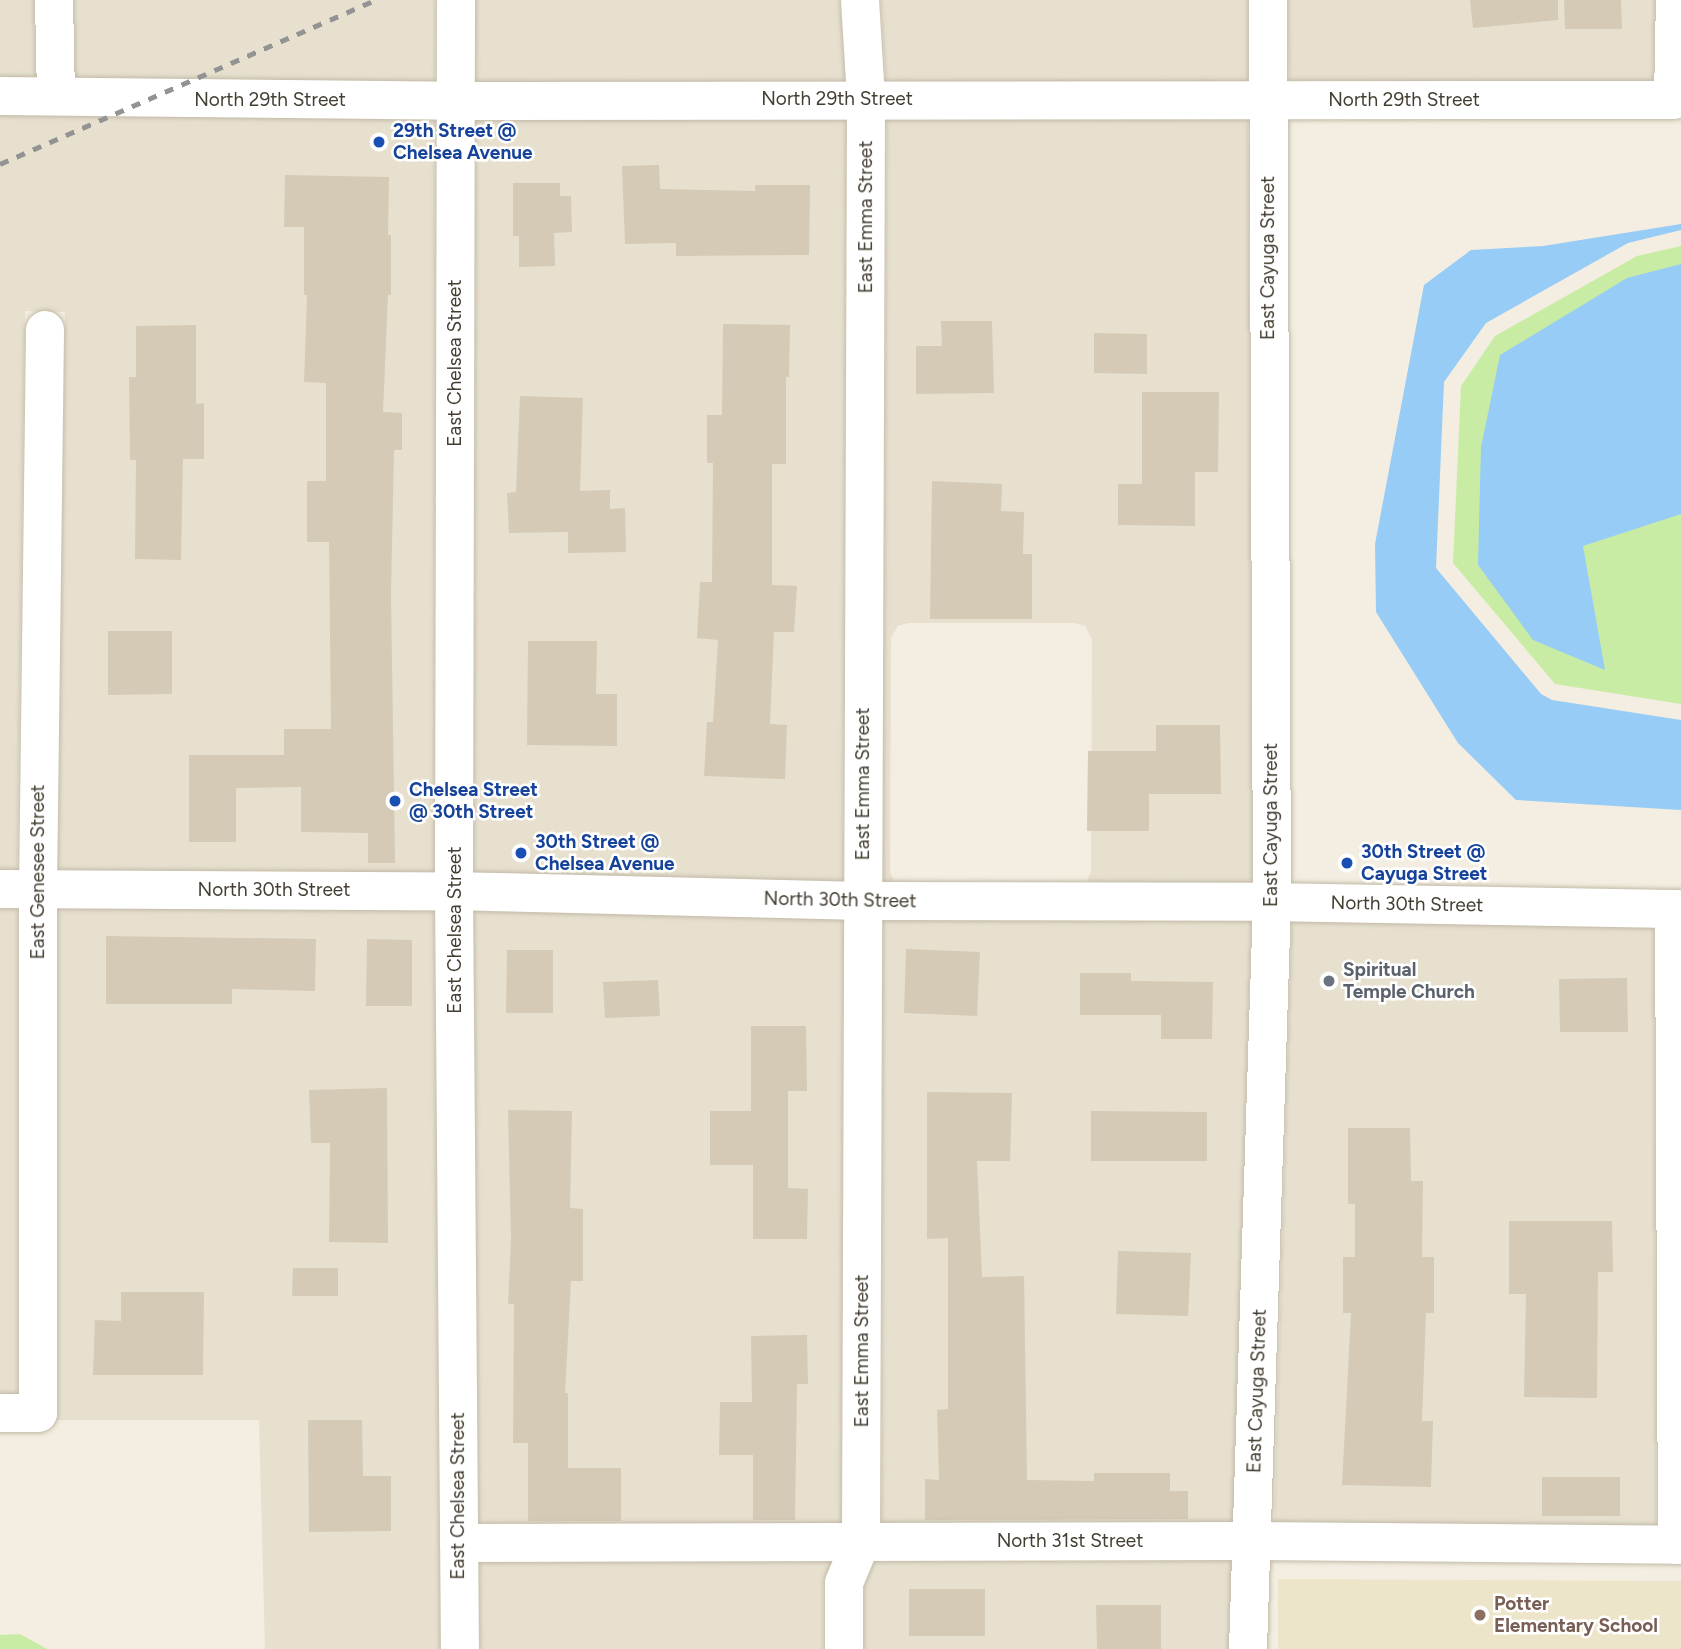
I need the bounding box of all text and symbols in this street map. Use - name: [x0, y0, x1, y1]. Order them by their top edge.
- street label: North 29th Street: [761, 88, 913, 110]
- street label: North 29th Street: [194, 89, 346, 111]
- street label: North 29th Street: [1328, 89, 1480, 111]
- place label: 29th Street @ Chelsea Avenue: [393, 120, 532, 164]
- marker: 29th Street @ Chelsea Avenue: [371, 134, 387, 150]
- street label: East Emma Street: [855, 141, 877, 293]
- street label: East Cayuga Street: [1257, 176, 1279, 340]
- street label: East Chelsea Street: [444, 279, 466, 447]
- street label: East Emma Street: [852, 708, 874, 860]
- street label: East Cayuga Street: [1260, 743, 1282, 907]
- place label: Chelsea Street @ 30th Street: [409, 779, 538, 823]
- street label: East Genesee Street: [27, 785, 49, 959]
- marker: Chelsea Street @ 30th Street: [387, 793, 403, 809]
- place label: 30th Street @ Chelsea Avenue: [535, 831, 674, 875]
- place label: 30th Street @ Cayuga Street: [1361, 841, 1488, 885]
- marker: 30th Street @ Chelsea Avenue: [513, 845, 529, 861]
- street label: East Chelsea Street: [444, 846, 466, 1014]
- marker: 30th Street @ Cayuga Street: [1339, 855, 1355, 871]
- street label: North 30th Street: [198, 879, 350, 901]
- street label: North 30th Street: [763, 887, 917, 913]
- street label: North 30th Street: [1330, 891, 1484, 917]
- place label: Spiritual Temple Church: [1343, 959, 1475, 1003]
- marker: Spiritual Temple Church: [1321, 973, 1337, 989]
- street label: East Emma Street: [851, 1275, 873, 1427]
- street label: East Cayuga Street: [1243, 1309, 1271, 1473]
- street label: East Chelsea Street: [447, 1412, 469, 1580]
- street label: North 31st Street: [997, 1530, 1143, 1552]
- place label: Potter Elementary School: [1494, 1593, 1658, 1637]
- marker: Potter Elementary School: [1472, 1607, 1488, 1623]

